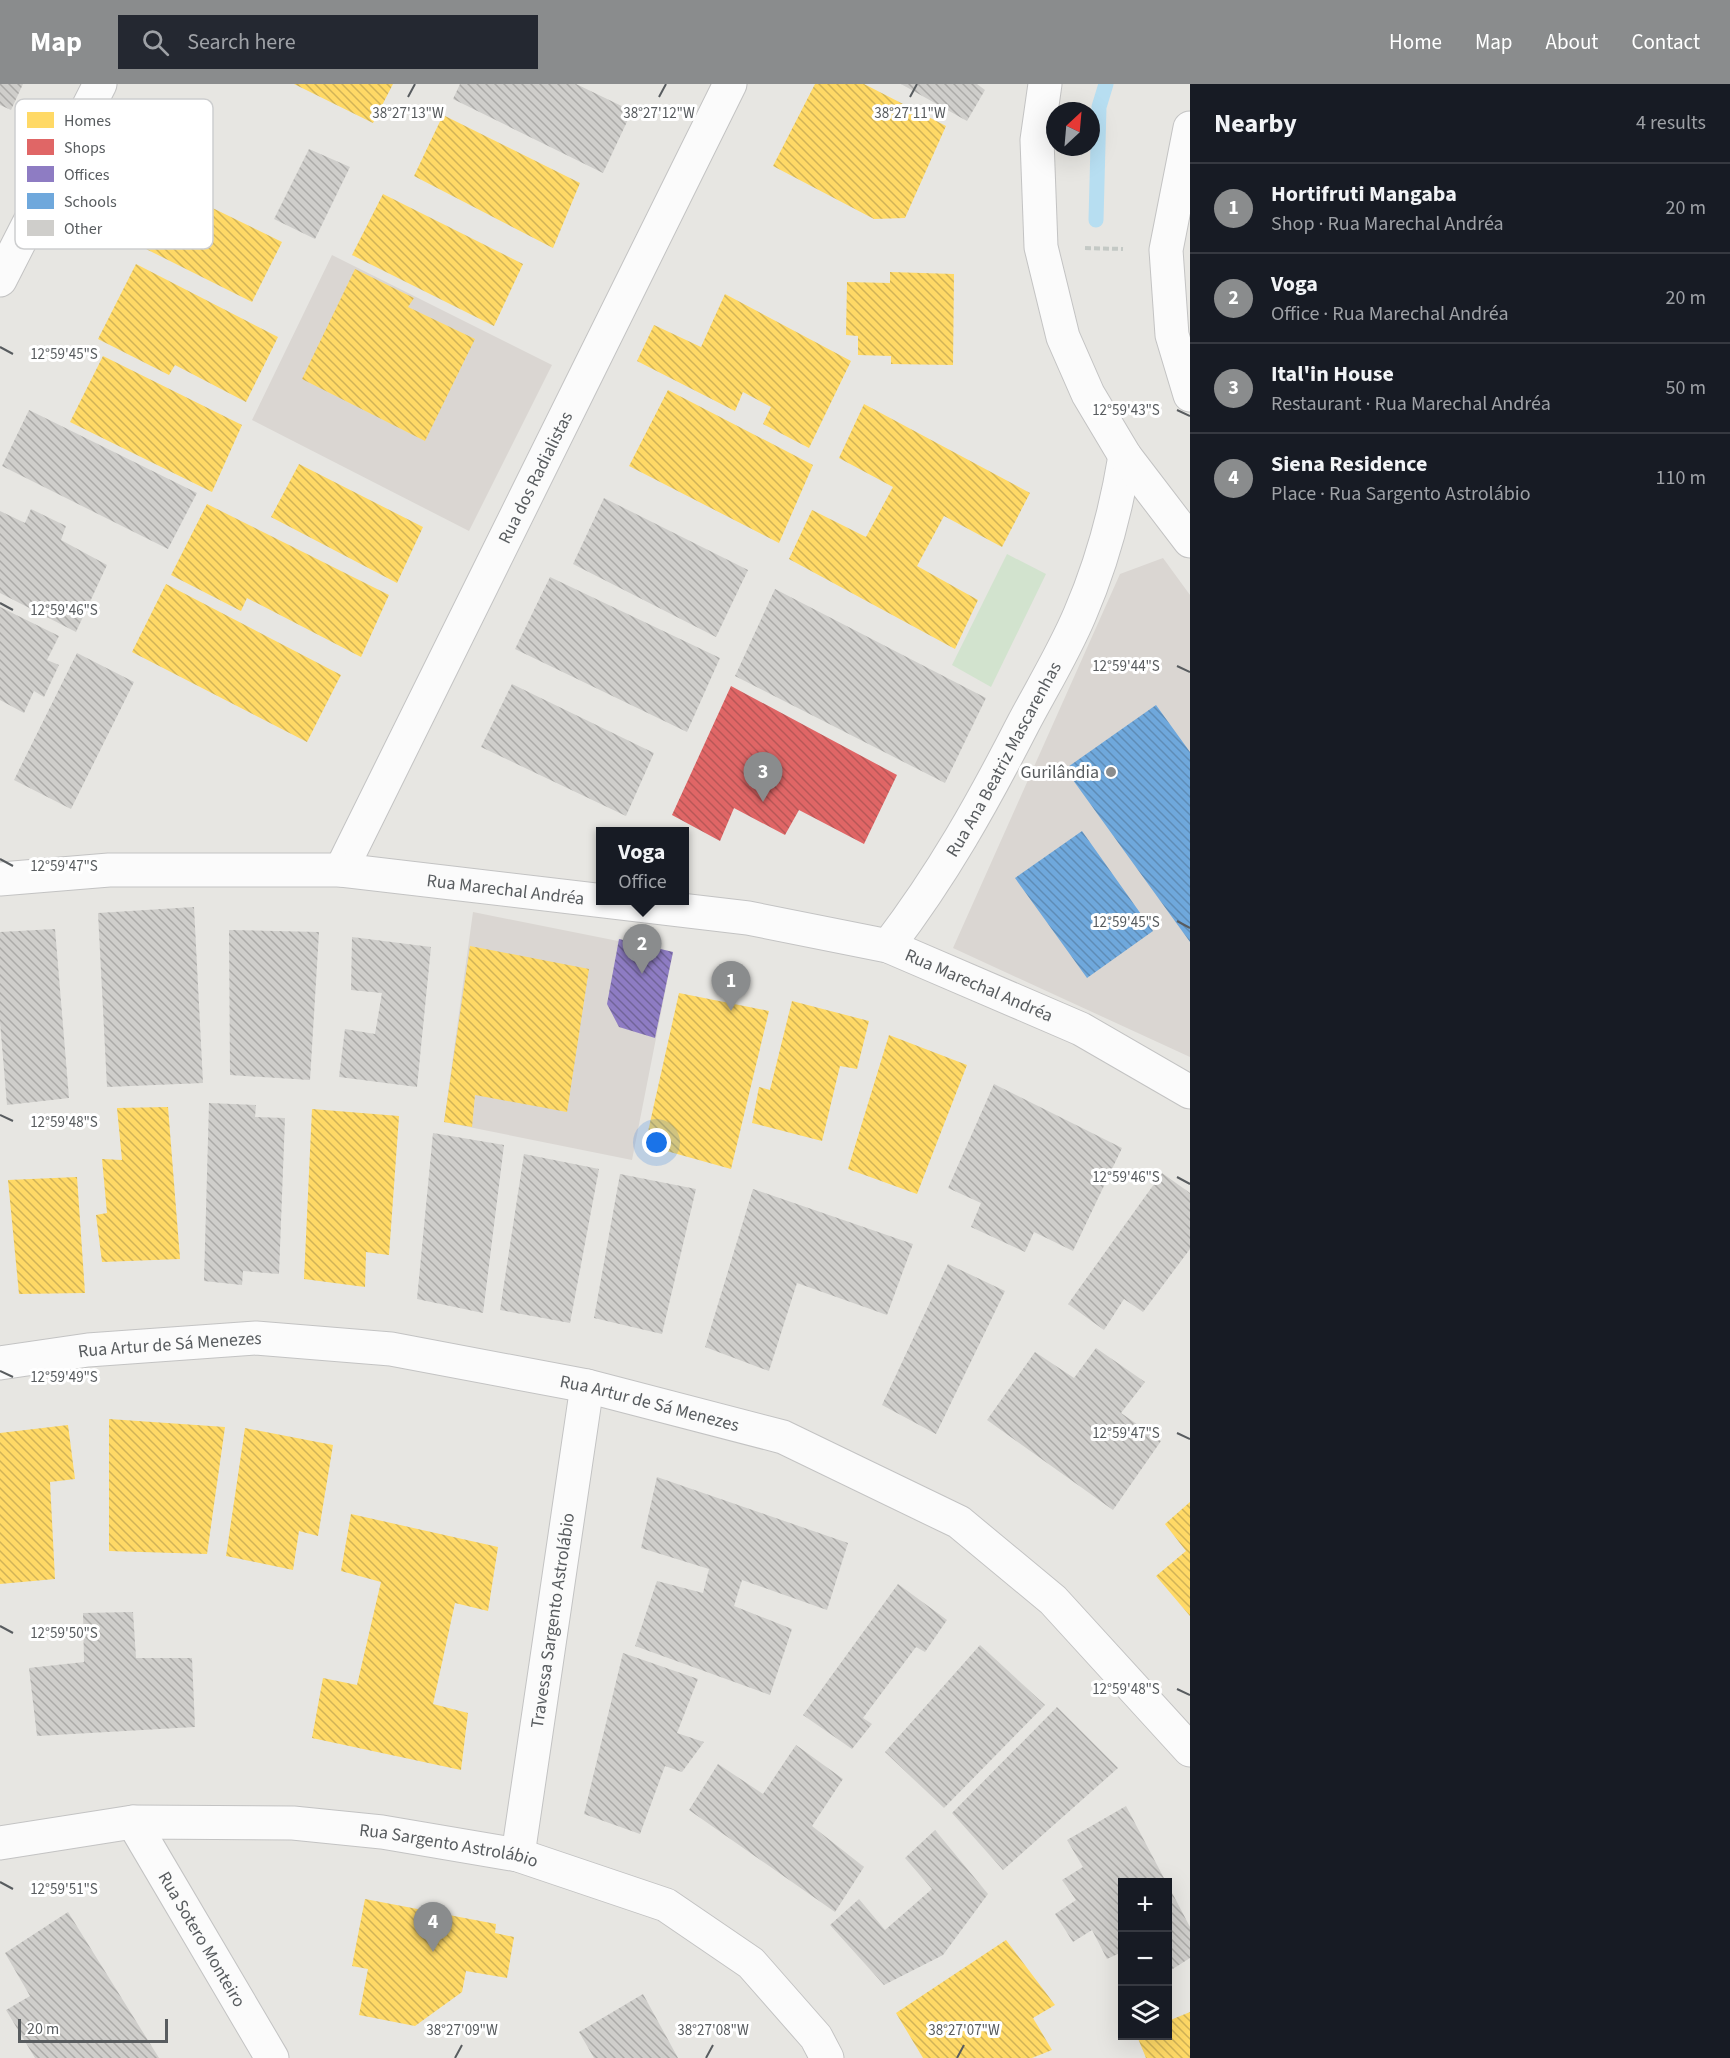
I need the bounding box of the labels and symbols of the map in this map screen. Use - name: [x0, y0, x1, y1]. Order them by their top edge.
- legend: [15, 99, 213, 249]
- north arrow: [1046, 102, 1100, 156]
- text: 38°27'13"W: [372, 103, 444, 124]
- text: 38°27'12"W: [623, 103, 695, 124]
- text: 38°27'11"W: [874, 103, 946, 124]
- text: Homes: [64, 110, 111, 132]
- text: Shops: [64, 137, 106, 159]
- text: Offices: [64, 164, 110, 186]
- text: Schools: [64, 191, 117, 213]
- text: Other: [64, 218, 103, 240]
- text: 12°59'45"S: [30, 344, 98, 365]
- text: 12°59'43"S: [1092, 400, 1160, 421]
- street label: Rua dos Radialistas: [492, 407, 579, 548]
- text: 12°59'46"S: [30, 600, 98, 621]
- text: 12°59'44"S: [1092, 656, 1160, 677]
- street label: Rua Ana Beatriz Mascarenhas: [940, 657, 1067, 862]
- pin: 3: [744, 752, 783, 802]
- place label: Gurilândia: [1020, 760, 1099, 785]
- marker: Gurilândia: [1104, 765, 1118, 779]
- text: 12°59'47"S: [30, 856, 98, 877]
- street label: Rua Marechal Andréa: [425, 868, 586, 911]
- text: 12°59'45"S: [1092, 912, 1160, 933]
- pin: 2: [622, 924, 662, 974]
- street label: Rua Marechal Andréa: [901, 942, 1057, 1028]
- pin: 1: [712, 962, 750, 1011]
- text: 12°59'48"S: [30, 1112, 98, 1133]
- your location: [642, 1128, 671, 1157]
- text: 12°59'46"S: [1092, 1167, 1160, 1188]
- street label: Rua Artur de Sá Menezes: [76, 1325, 263, 1364]
- text: 12°59'49"S: [30, 1367, 98, 1388]
- street label: Rua Artur de Sá Menezes: [558, 1369, 742, 1438]
- text: 12°59'47"S: [1092, 1423, 1160, 1444]
- street label: Travessa Sargento Astrolábio: [524, 1511, 581, 1730]
- text: 12°59'50"S: [30, 1623, 98, 1644]
- text: 12°59'48"S: [1092, 1679, 1160, 1700]
- street label: Rua Sargento Astrolábio: [358, 1817, 542, 1873]
- street label: Rua Sotero Monteiro: [152, 1867, 252, 2012]
- text: 12°59'51"S: [30, 1879, 98, 1900]
- pin: 4: [414, 1902, 452, 1952]
- scale bar: [18, 2016, 168, 2044]
- text: 38°27'09"W: [426, 2020, 498, 2041]
- text: 38°27'08"W: [677, 2020, 749, 2041]
- text: 38°27'07"W: [928, 2020, 1000, 2041]

